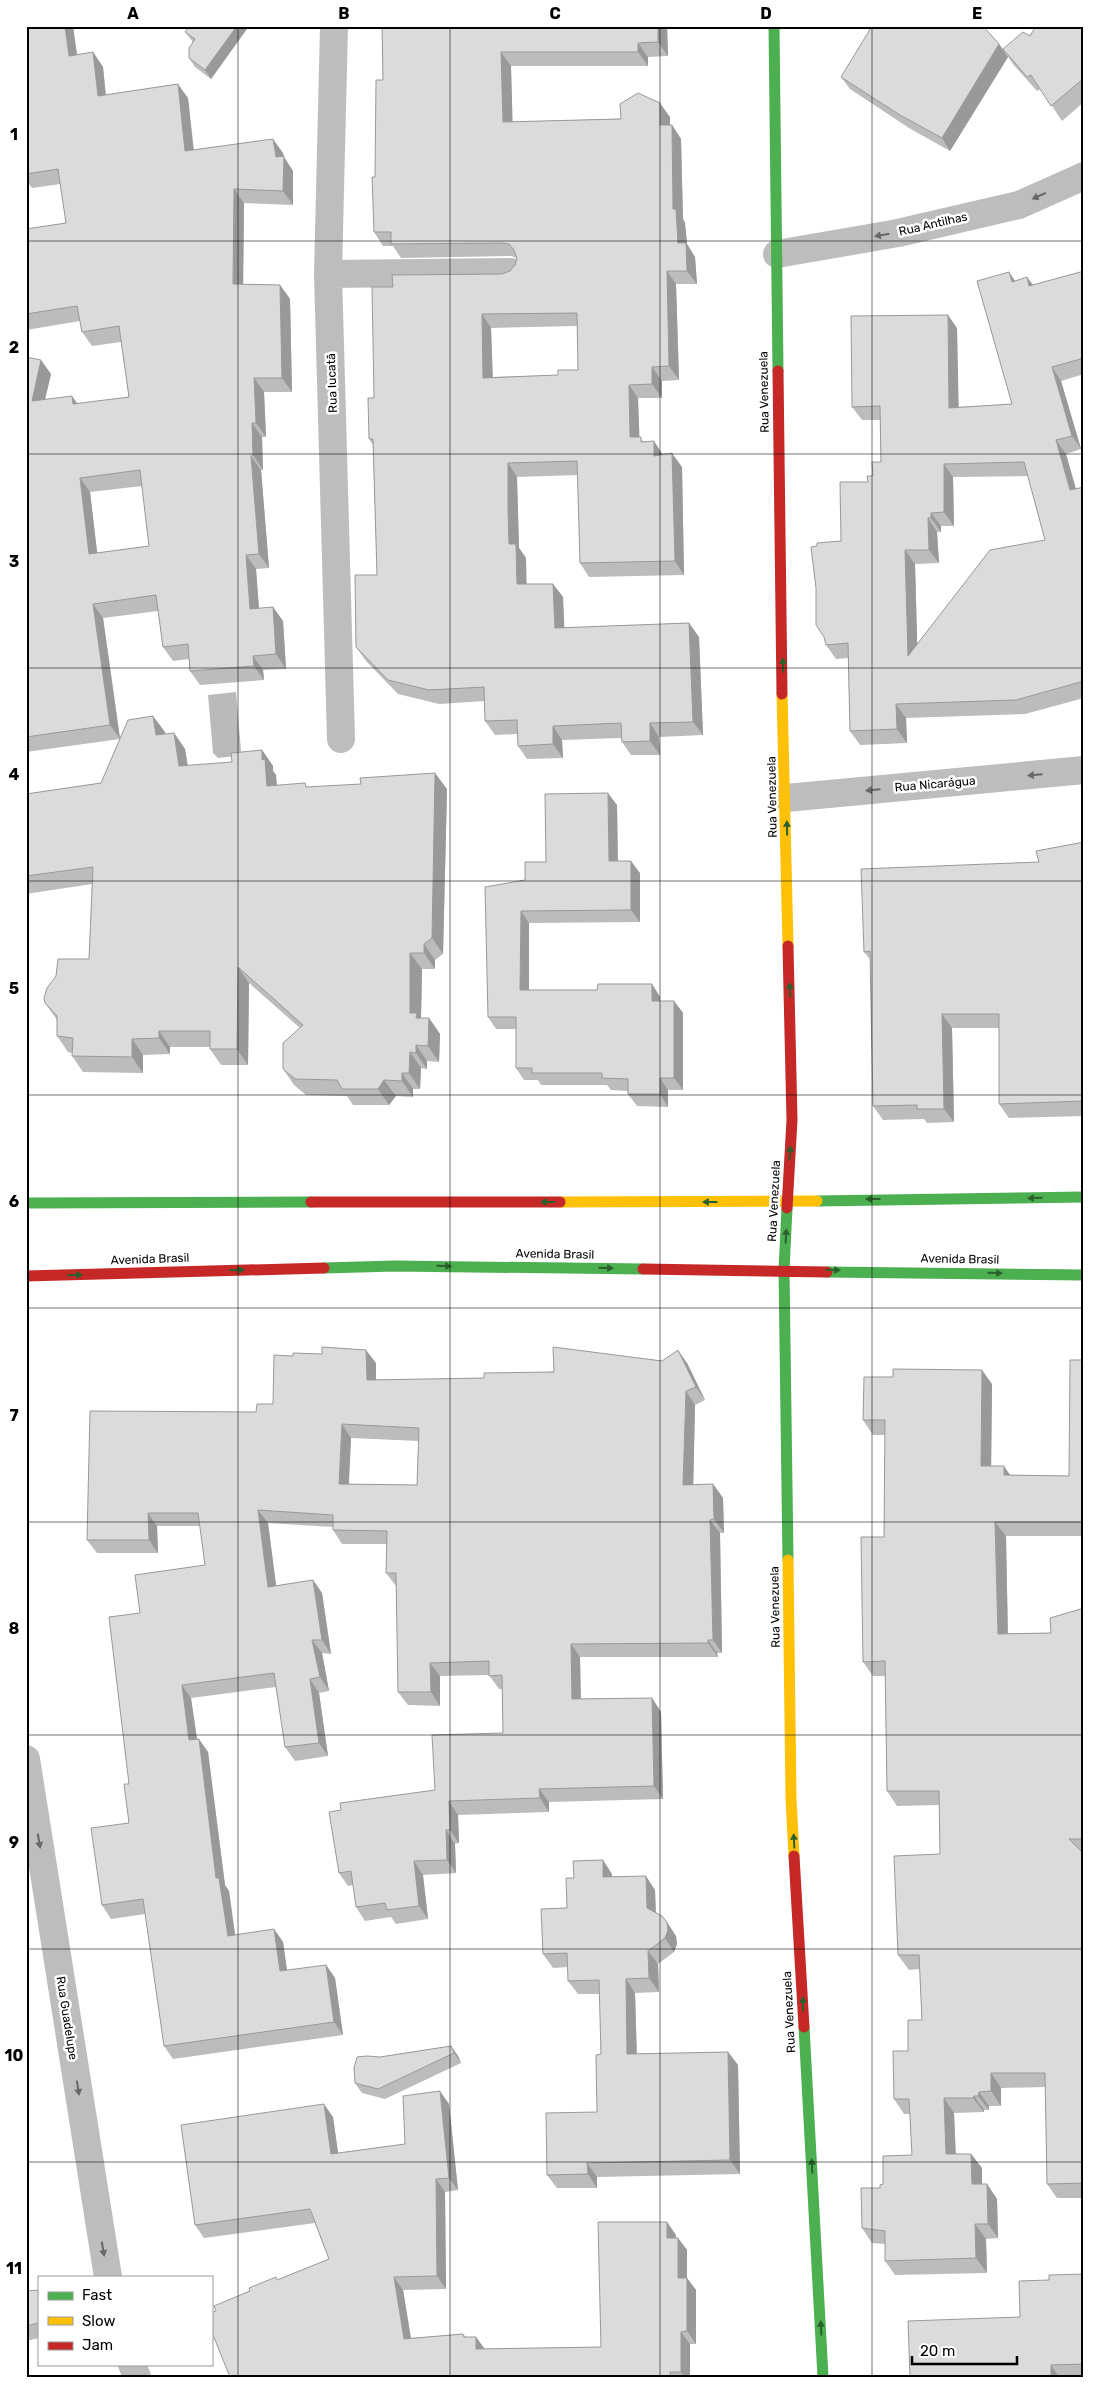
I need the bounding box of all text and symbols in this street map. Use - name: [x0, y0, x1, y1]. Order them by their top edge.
- text: A: [127, 4, 139, 23]
- text: B: [338, 4, 350, 23]
- text: C: [549, 4, 561, 23]
- text: D: [760, 4, 772, 23]
- text: E: [972, 4, 982, 23]
- text: 1: [10, 125, 18, 144]
- one-way arrow: [1032, 192, 1046, 200]
- street label: Rua Antilhas: [897, 209, 969, 239]
- one-way arrow: [874, 232, 890, 240]
- text: 2: [9, 338, 19, 357]
- street label: Rua Venezuela: [756, 351, 772, 433]
- street label: Rua Iucatã: [324, 353, 340, 413]
- text: 3: [9, 552, 19, 571]
- one-way arrow: [778, 657, 786, 673]
- street label: Rua Venezuela: [764, 756, 780, 838]
- text: 4: [9, 765, 20, 784]
- one-way arrow: [1027, 771, 1043, 779]
- street label: Rua Nicarágua: [894, 773, 976, 795]
- one-way arrow: [865, 786, 881, 794]
- one-way arrow: [783, 820, 791, 836]
- text: 5: [9, 979, 19, 998]
- one-way arrow: [786, 982, 794, 998]
- one-way arrow: [786, 1144, 794, 1160]
- street label: Rua Venezuela: [765, 1160, 783, 1242]
- text: 6: [9, 1192, 19, 1211]
- one-way arrow: [1027, 1194, 1043, 1202]
- one-way arrow: [864, 1195, 880, 1203]
- one-way arrow: [539, 1198, 555, 1206]
- one-way arrow: [702, 1198, 718, 1206]
- one-way arrow: [782, 1227, 790, 1243]
- street label: Avenida Brasil: [516, 1246, 595, 1262]
- street label: Avenida Brasil: [110, 1251, 190, 1267]
- street label: Avenida Brasil: [921, 1251, 1000, 1267]
- one-way arrow: [436, 1263, 452, 1271]
- one-way arrow: [599, 1264, 615, 1272]
- one-way arrow: [230, 1266, 246, 1274]
- one-way arrow: [825, 1267, 841, 1275]
- one-way arrow: [987, 1269, 1003, 1277]
- one-way arrow: [67, 1270, 83, 1278]
- text: 7: [9, 1406, 19, 1425]
- street label: Rua Venezuela: [767, 1566, 783, 1648]
- text: 8: [9, 1619, 20, 1638]
- text: 9: [9, 1833, 19, 1852]
- one-way arrow: [789, 1833, 797, 1849]
- one-way arrow: [35, 1834, 43, 1850]
- street label: Rua Venezuela: [780, 1971, 798, 2053]
- street label: Rua Guadelupe: [53, 1975, 81, 2061]
- one-way arrow: [798, 1995, 806, 2011]
- text: 10: [5, 2046, 24, 2065]
- one-way arrow: [74, 2081, 82, 2097]
- one-way arrow: [807, 2158, 815, 2174]
- one-way arrow: [100, 2241, 108, 2257]
- text: 11: [6, 2259, 22, 2278]
- legend: [38, 2276, 212, 2366]
- text: Fast: [82, 2286, 112, 2304]
- text: Slow: [82, 2312, 115, 2330]
- one-way arrow: [816, 2320, 824, 2336]
- scale bar: [912, 2333, 1018, 2365]
- text: Jam: [82, 2336, 113, 2354]
- text: 20 m: [920, 2342, 955, 2360]

